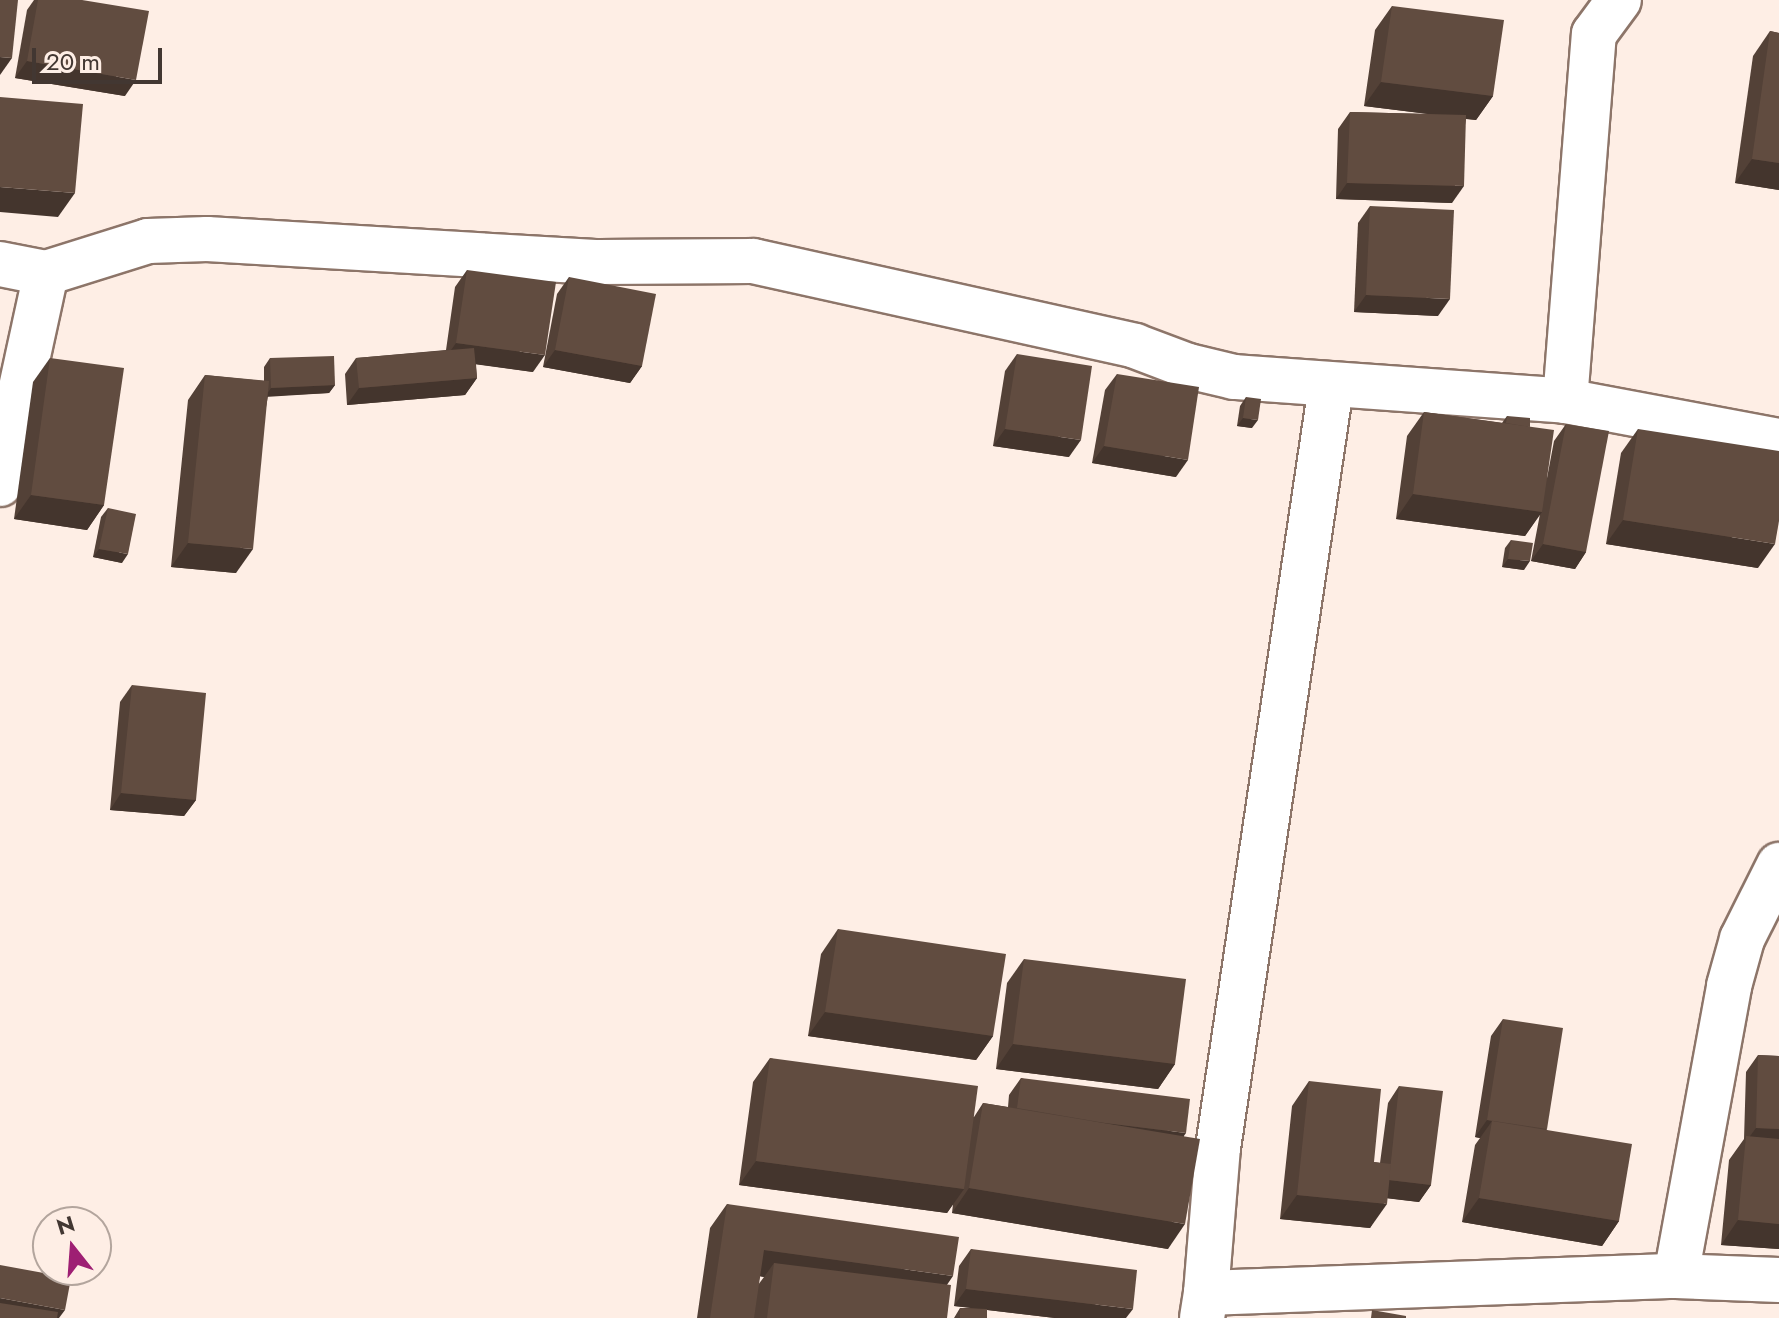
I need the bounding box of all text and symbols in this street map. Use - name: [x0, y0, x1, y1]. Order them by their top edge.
- scale bar: [36, 32, 166, 82]
- text: 20 m: [46, 44, 100, 79]
- north arrow: [32, 1206, 112, 1286]
- text: N: [53, 1207, 79, 1243]

